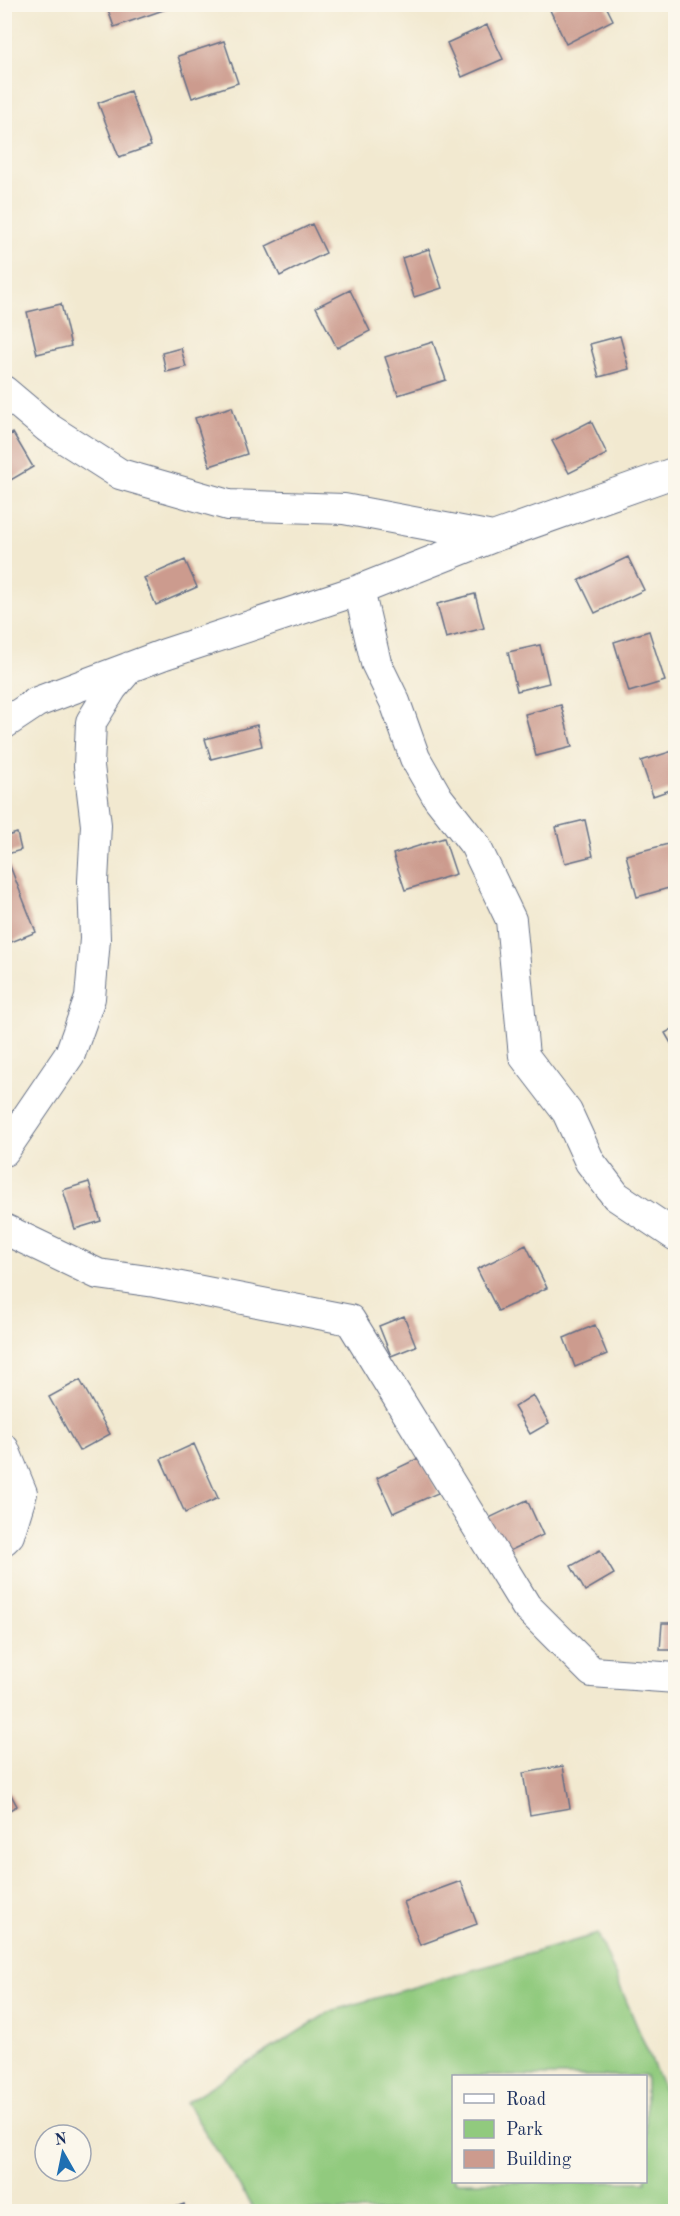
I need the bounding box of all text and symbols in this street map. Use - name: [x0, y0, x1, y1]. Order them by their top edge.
- legend: [452, 2075, 647, 2183]
- text: Road: [506, 2091, 546, 2109]
- text: Park: [506, 2121, 543, 2139]
- north arrow: [33, 2123, 93, 2183]
- text: N: [54, 2131, 69, 2149]
- text: Building: [506, 2151, 572, 2169]

